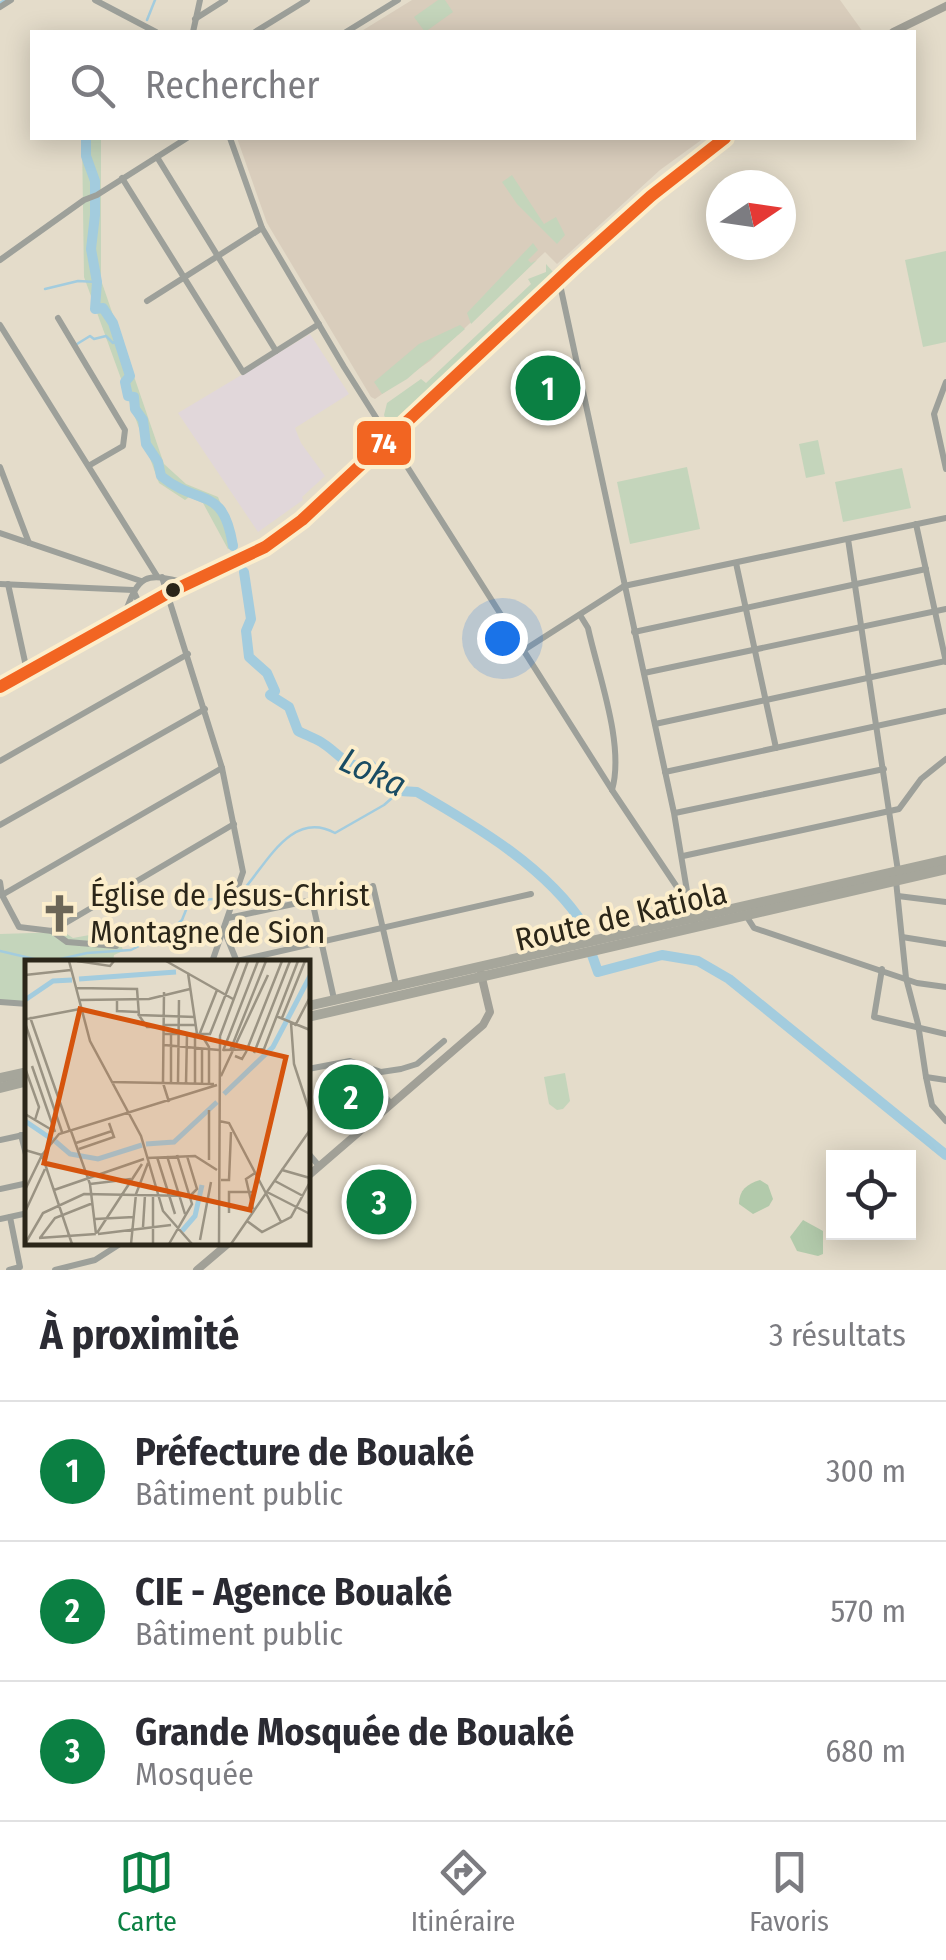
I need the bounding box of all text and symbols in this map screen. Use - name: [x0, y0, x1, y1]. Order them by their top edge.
- search box: [30, 30, 916, 140]
- icon: search: [65, 58, 120, 113]
- text: Rechercher: [145, 62, 320, 108]
- north arrow: [706, 170, 796, 260]
- pin: 1: [516, 350, 580, 426]
- line badge: 74: [355, 419, 413, 467]
- text: 74: [371, 427, 397, 460]
- unlabelled marker: [163, 580, 183, 600]
- your location: [477, 613, 528, 664]
- water label: Loka: [333, 739, 413, 805]
- street label: Route de Katiola: [511, 873, 731, 959]
- place label: Église de Jésus-Christ Montagne de Sion: [90, 876, 370, 951]
- church icon: Église de Jésus-Christ Montagne de Sion: [39, 892, 81, 934]
- inset map: [25, 960, 310, 1245]
- pin: 2: [318, 1060, 384, 1134]
- map controls: [826, 1150, 916, 1240]
- button: locate: [826, 1150, 916, 1240]
- pin: 3: [346, 1164, 412, 1240]
- text: À proximité: [40, 1310, 239, 1360]
- text: 3 résultats: [769, 1316, 906, 1354]
- text: Préfecture de Bouaké: [135, 1429, 474, 1475]
- text: 1: [66, 1452, 79, 1490]
- text: 300 m: [826, 1452, 906, 1490]
- text: Bâtiment public: [135, 1475, 343, 1513]
- text: CIE - Agence Bouaké: [135, 1569, 452, 1615]
- text: 2: [65, 1592, 80, 1630]
- text: 570 m: [831, 1592, 906, 1630]
- text: Bâtiment public: [135, 1615, 343, 1653]
- text: Grande Mosquée de Bouaké: [135, 1709, 574, 1755]
- text: 3: [65, 1732, 80, 1770]
- text: 680 m: [825, 1732, 906, 1770]
- text: Mosquée: [135, 1755, 254, 1793]
- tab: Carte: [117, 1845, 177, 1938]
- tab: Itinéraire: [411, 1845, 515, 1938]
- tab: Favoris: [749, 1845, 829, 1938]

